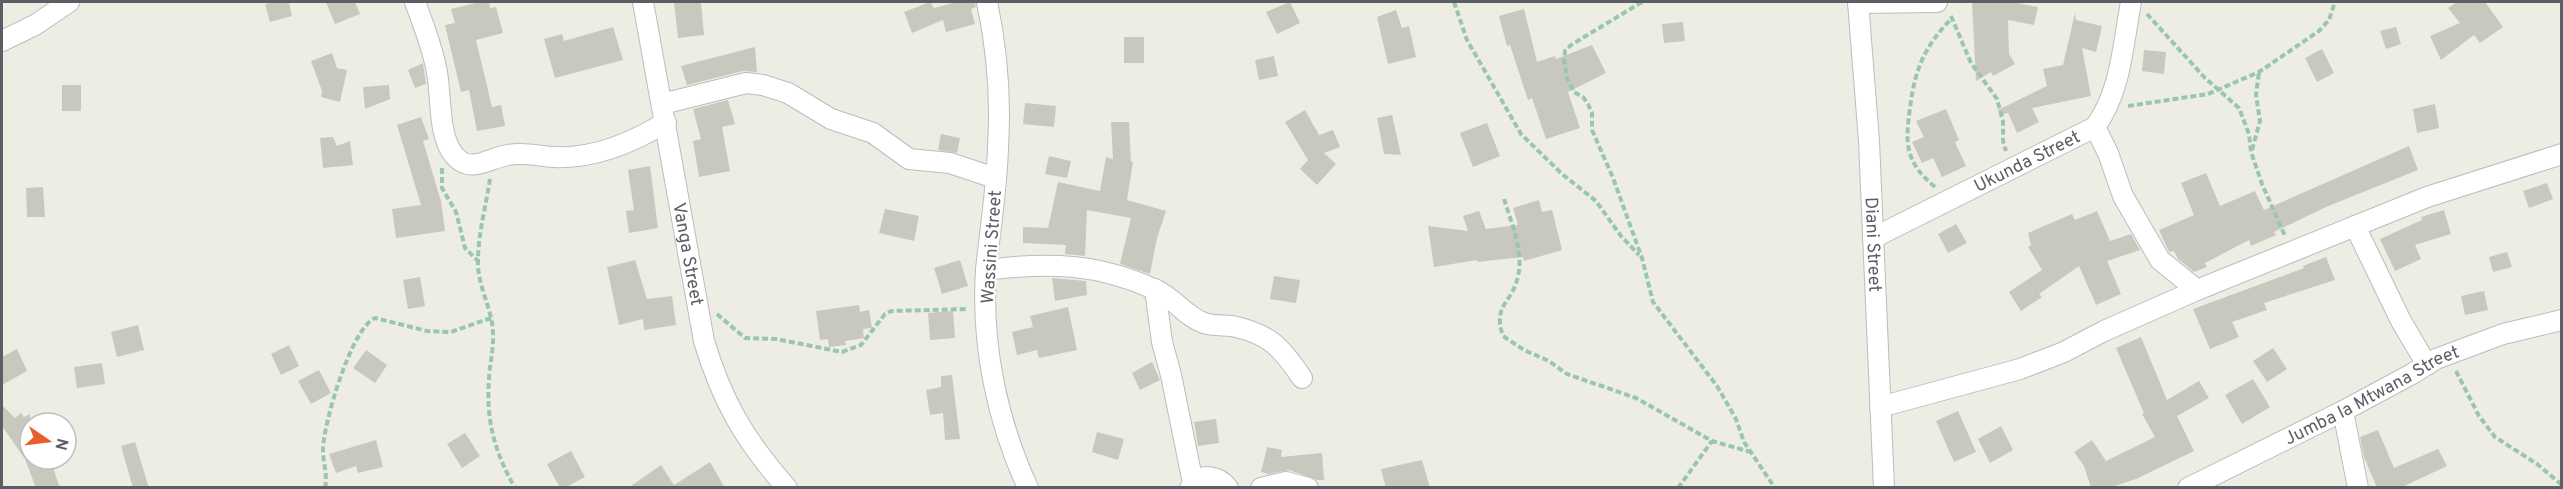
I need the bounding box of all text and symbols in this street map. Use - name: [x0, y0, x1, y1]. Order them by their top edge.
- street label: Ukunda Street: [1971, 126, 2084, 199]
- street label: Wassini Street: [977, 189, 1008, 305]
- street label: Diani Street: [1858, 197, 1886, 293]
- street label: Vanga Street: [666, 201, 707, 308]
- street label: Jumba la Mtwana Street: [2281, 341, 2463, 451]
- north arrow: [18, 411, 78, 471]
- text: N: [50, 436, 72, 452]

